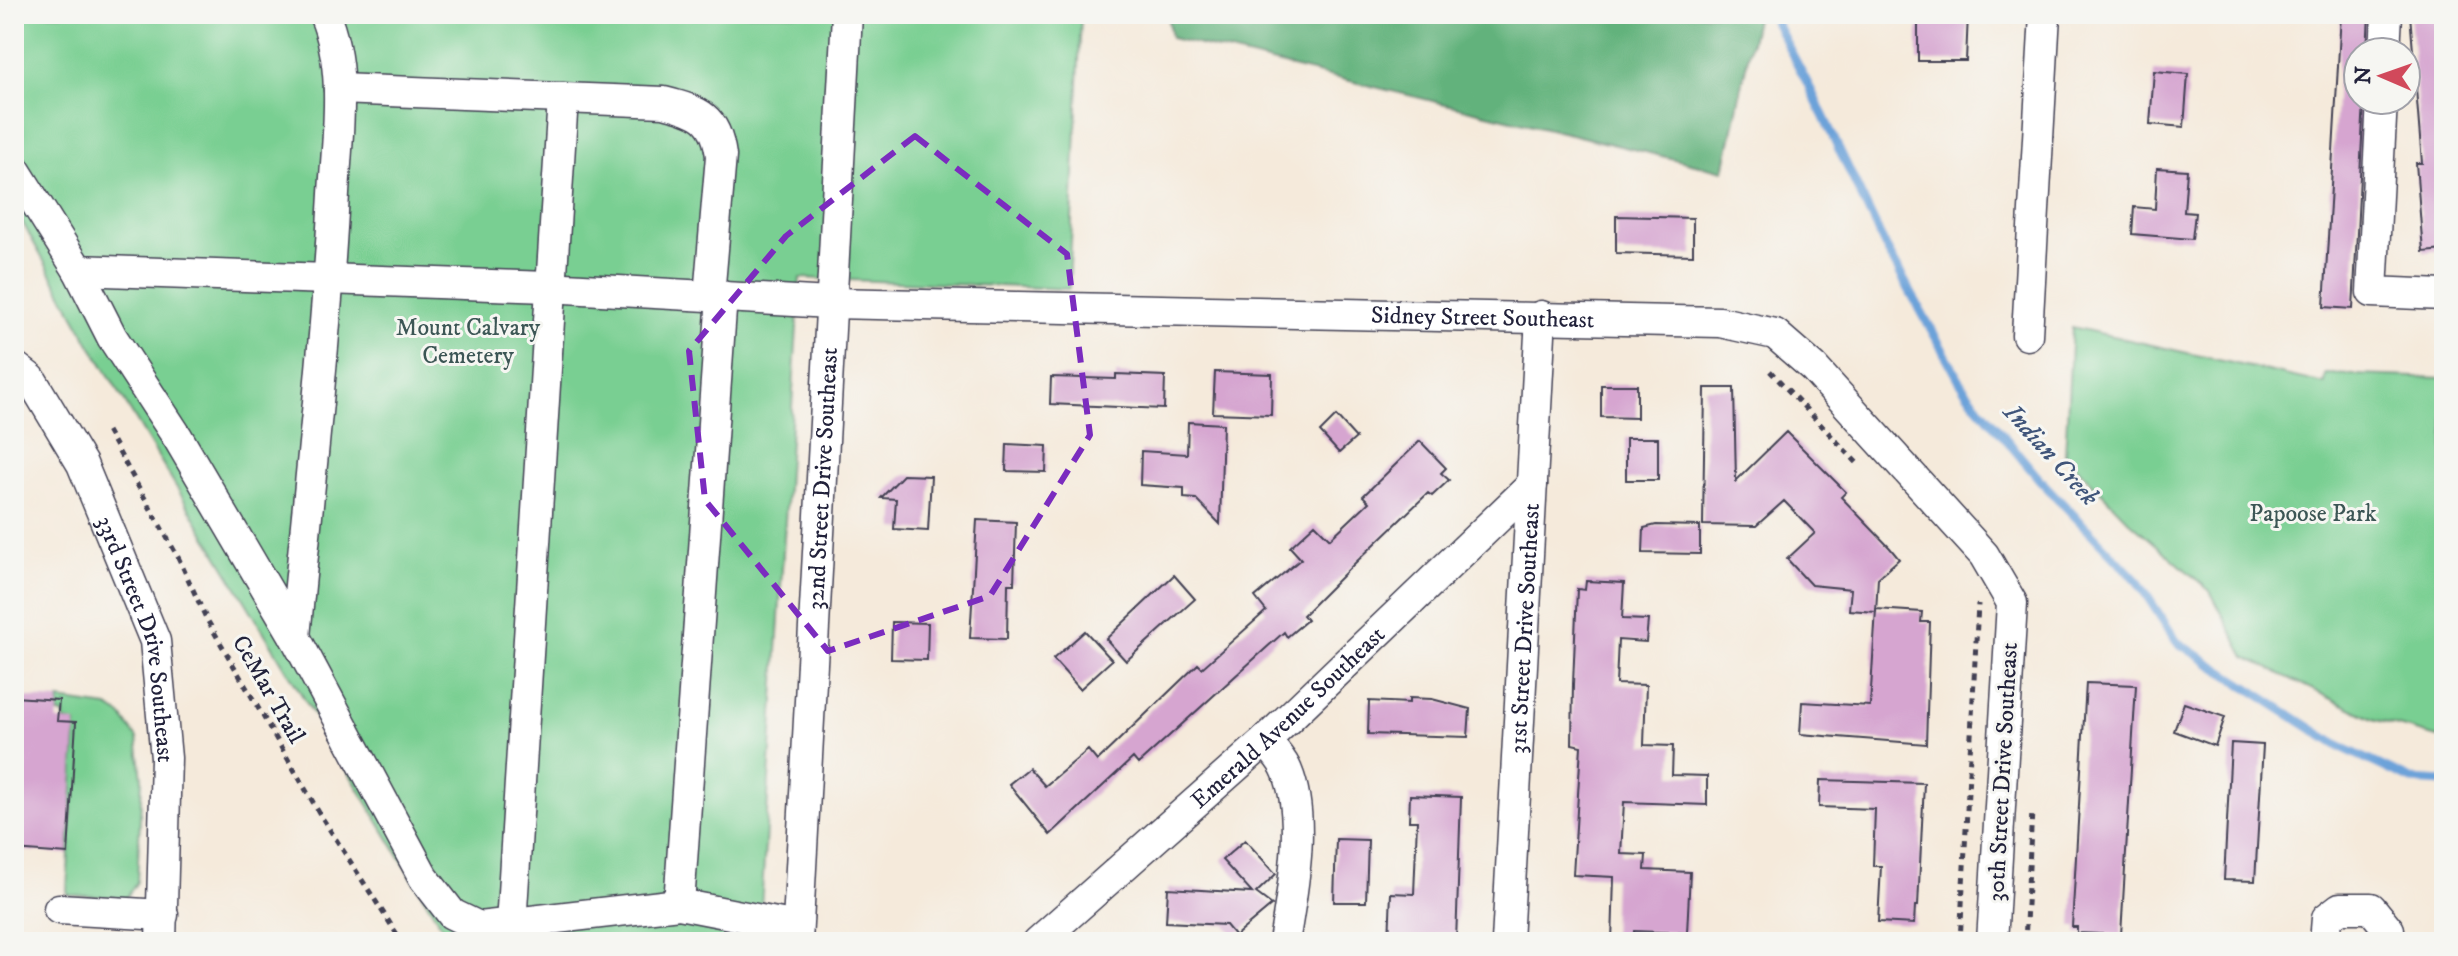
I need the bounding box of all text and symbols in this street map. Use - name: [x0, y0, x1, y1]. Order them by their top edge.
- north arrow: [2342, 36, 2422, 116]
- text: N: [2350, 66, 2377, 85]
- street label: Sidney Street Southeast: [1371, 301, 1595, 335]
- park label: Mount Calvary Cemetery: [396, 313, 541, 371]
- street label: 32nd Street Drive Southeast: [801, 346, 845, 611]
- water label: Indian Creek: [1995, 395, 2106, 513]
- park label: Papoose Park: [2249, 499, 2377, 529]
- street label: 31st Street Drive Southeast: [1503, 502, 1547, 755]
- street label: 33rd Street Drive Southeast: [89, 512, 180, 763]
- street label: Emerald Avenue Southeast: [1185, 620, 1392, 816]
- street label: CeMar Trail: [225, 630, 312, 750]
- street label: 30th Street Drive Southeast: [1981, 641, 2025, 902]

